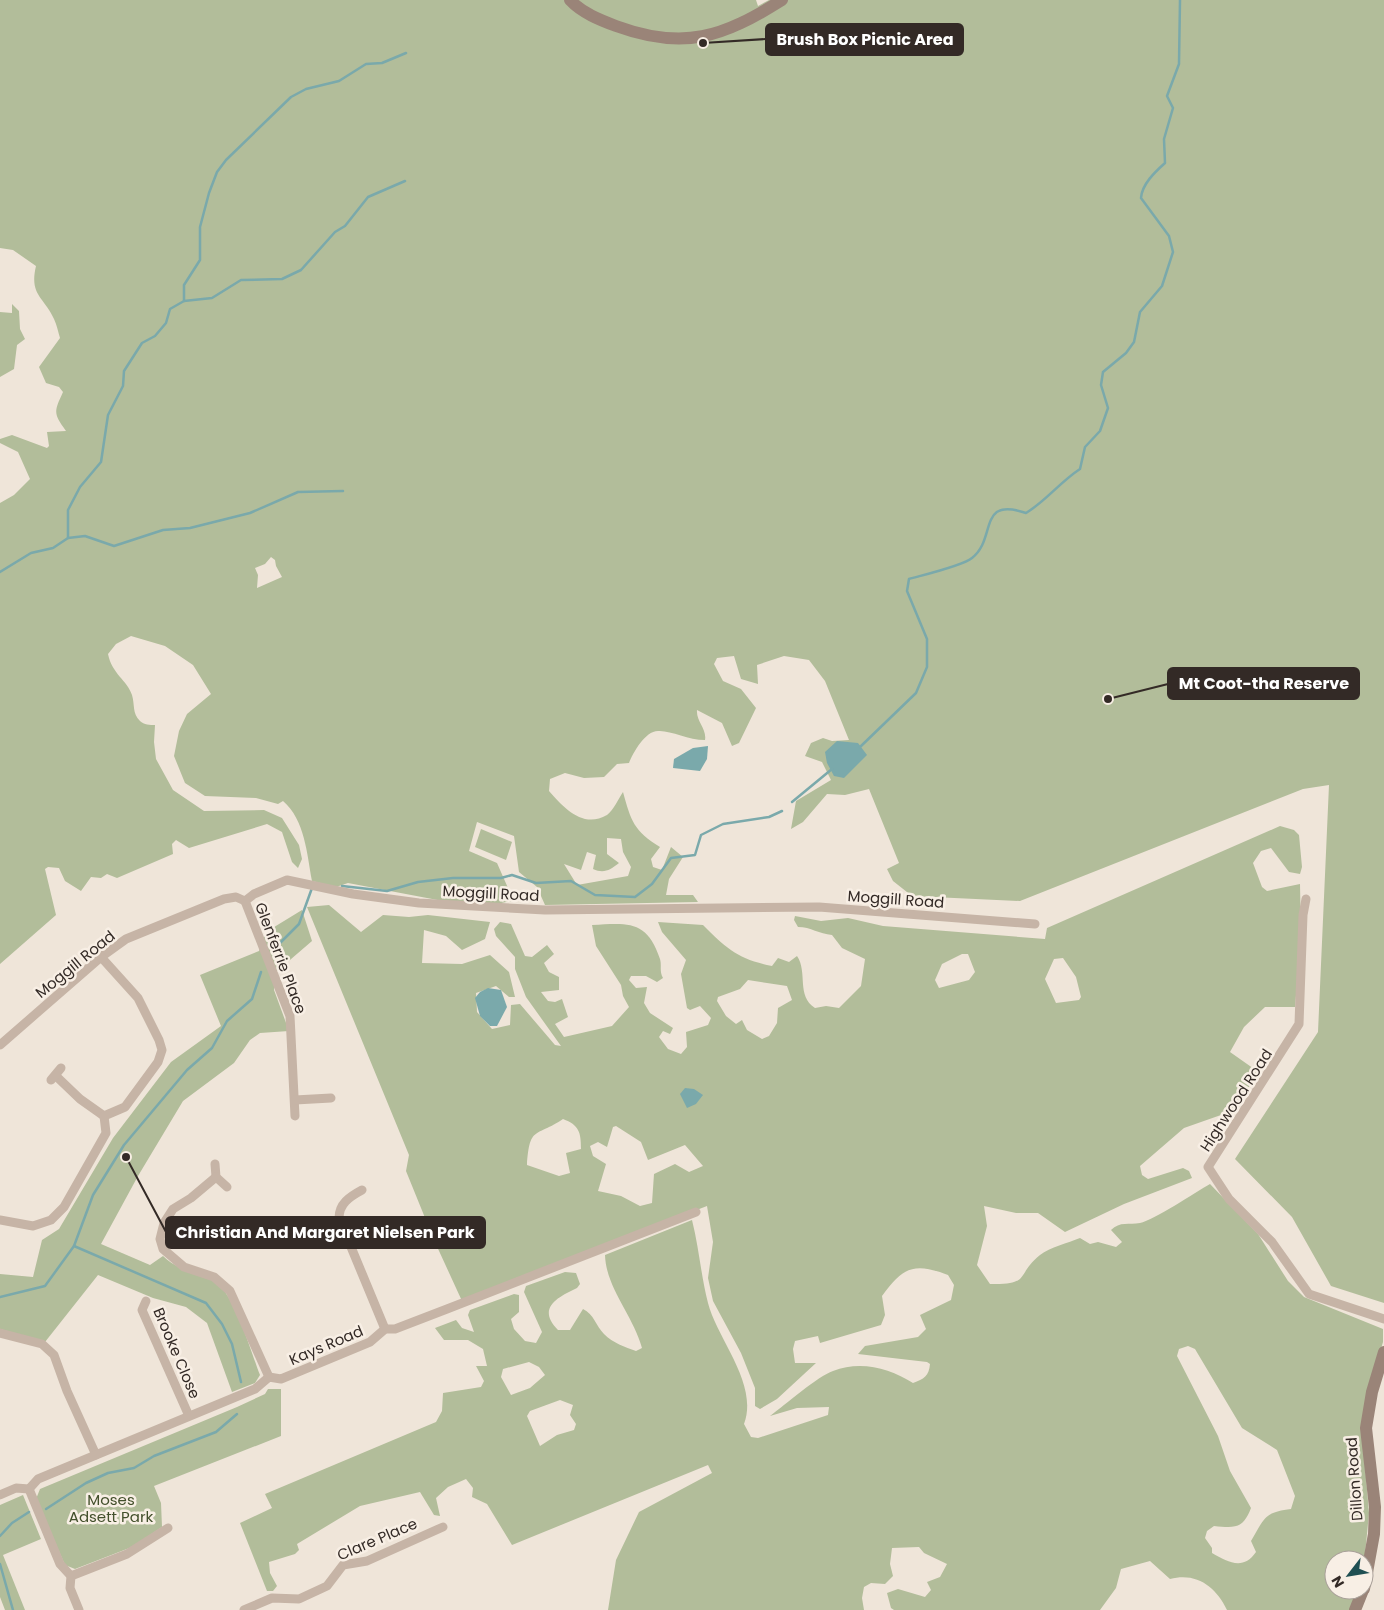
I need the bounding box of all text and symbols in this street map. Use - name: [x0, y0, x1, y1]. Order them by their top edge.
- callout: Brush Box Picnic Area: [766, 24, 963, 55]
- text: Brush Box Picnic Area: [776, 28, 954, 51]
- callout: Mt Coot-tha Reserve: [1168, 668, 1359, 699]
- text: Mt Coot-tha Reserve: [1179, 672, 1349, 695]
- street label: Moggill Road: [442, 880, 540, 906]
- street label: Moggill Road: [847, 885, 945, 913]
- street label: Glenferrie Place: [250, 899, 312, 1017]
- street label: Moggill Road: [31, 925, 119, 1003]
- street label: Highwood Road: [1195, 1045, 1277, 1155]
- callout: Christian And Margaret Nielsen Park: [166, 1217, 485, 1248]
- text: Christian And Margaret Nielsen Park: [175, 1221, 475, 1244]
- street label: Brooke Close: [148, 1304, 206, 1402]
- street label: Kays Road: [286, 1320, 366, 1370]
- street label: Dillon Road: [1341, 1436, 1367, 1522]
- park label: Moses Adsett Park: [69, 1489, 153, 1527]
- street label: Clare Place: [334, 1513, 420, 1565]
- north arrow: [1324, 1550, 1374, 1600]
- text: N: [1327, 1572, 1349, 1591]

